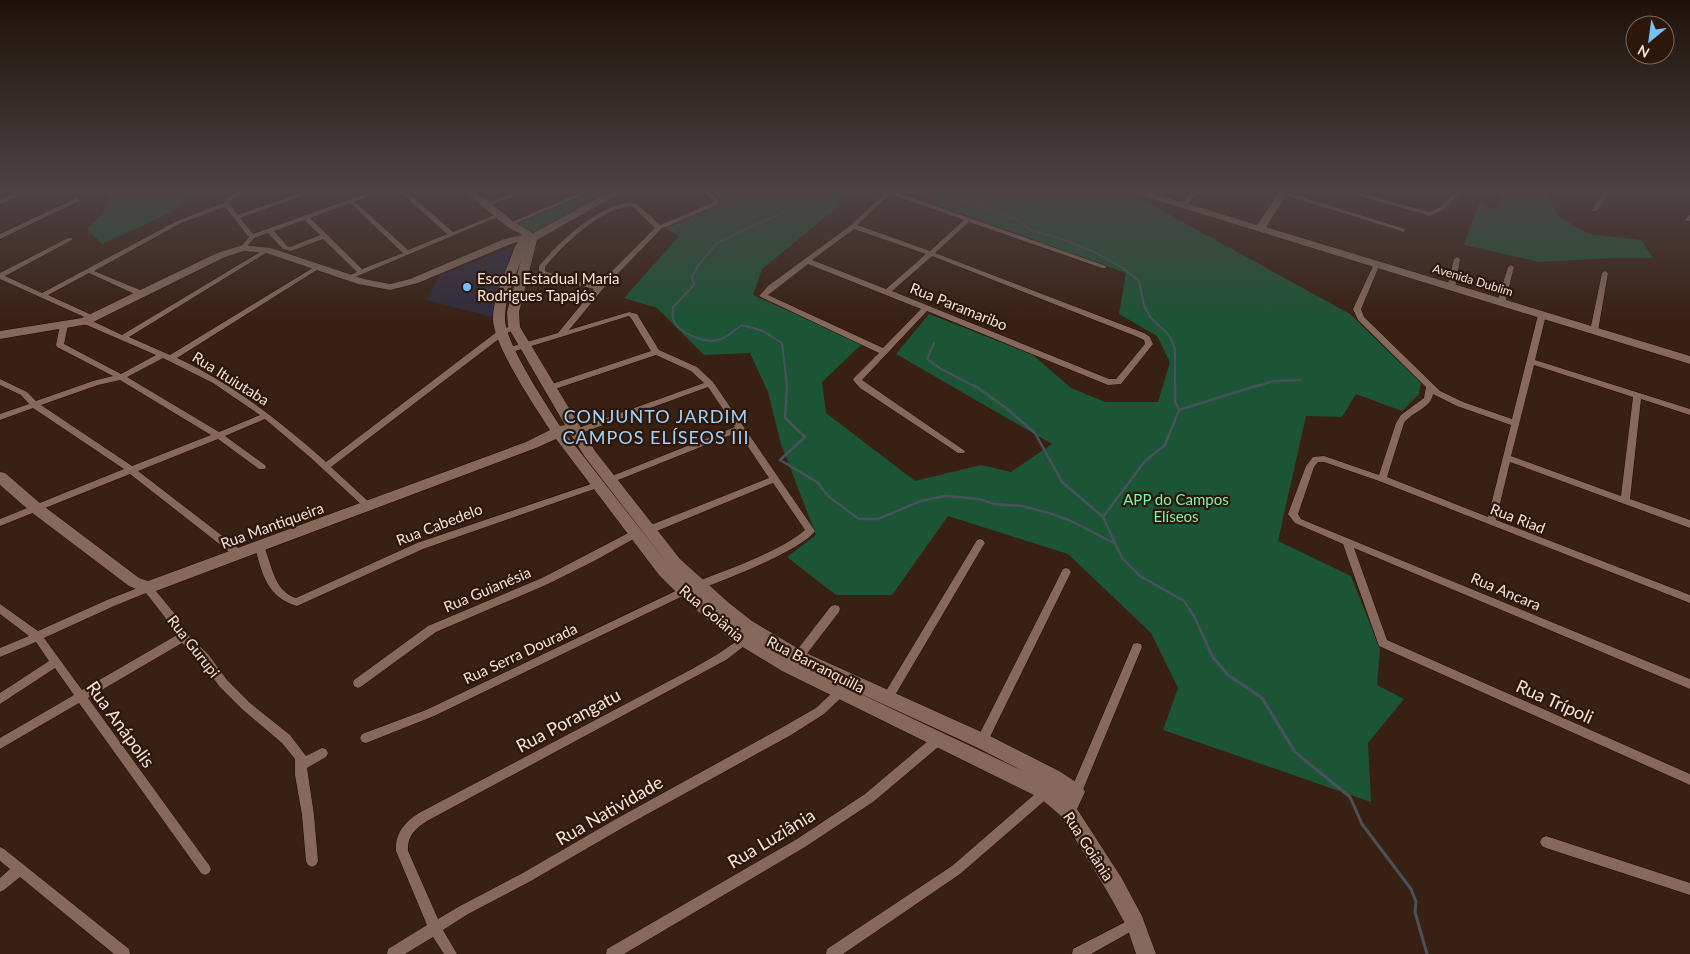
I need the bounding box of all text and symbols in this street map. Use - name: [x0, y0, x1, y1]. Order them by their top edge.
- north arrow: [1625, 15, 1675, 65]
- text: N: [1635, 42, 1652, 62]
- street label: Avenida Dublim: [1431, 261, 1515, 299]
- place label: Escola Estadual Maria Rodrigues Tapajós: [477, 269, 620, 304]
- street label: Rua Paramaribo: [908, 278, 1010, 334]
- marker: Escola Estadual Maria Rodrigues Tapajós: [461, 281, 473, 293]
- street label: Rua Ituiutaba: [189, 347, 273, 409]
- district label: CONJUNTO JARDIM CAMPOS ELÍSEOS III: [563, 405, 749, 448]
- park label: APP do Campos Elíseos: [1123, 490, 1229, 525]
- street label: Rua Mantiqueira: [218, 498, 326, 552]
- street label: Rua Cabedelo: [393, 499, 485, 549]
- street label: Rua Riad: [1488, 499, 1548, 537]
- street label: Rua Guianésia: [441, 563, 533, 615]
- street label: Rua Ancara: [1468, 568, 1544, 614]
- street label: Rua Goiânia: [676, 581, 748, 645]
- street label: Rua Gurupi: [164, 611, 224, 681]
- street label: Rua Serra Dourada: [460, 619, 580, 687]
- street label: Rua Barranquilla: [764, 632, 868, 696]
- street label: Rua Trípoli: [1513, 674, 1597, 728]
- street label: Rua Anápolis: [82, 676, 160, 772]
- street label: Rua Porangatu: [512, 683, 624, 757]
- street label: Rua Natividade: [551, 770, 667, 850]
- street label: Rua Luziânia: [723, 803, 819, 873]
- street label: Rua Goiânia: [1060, 808, 1118, 884]

